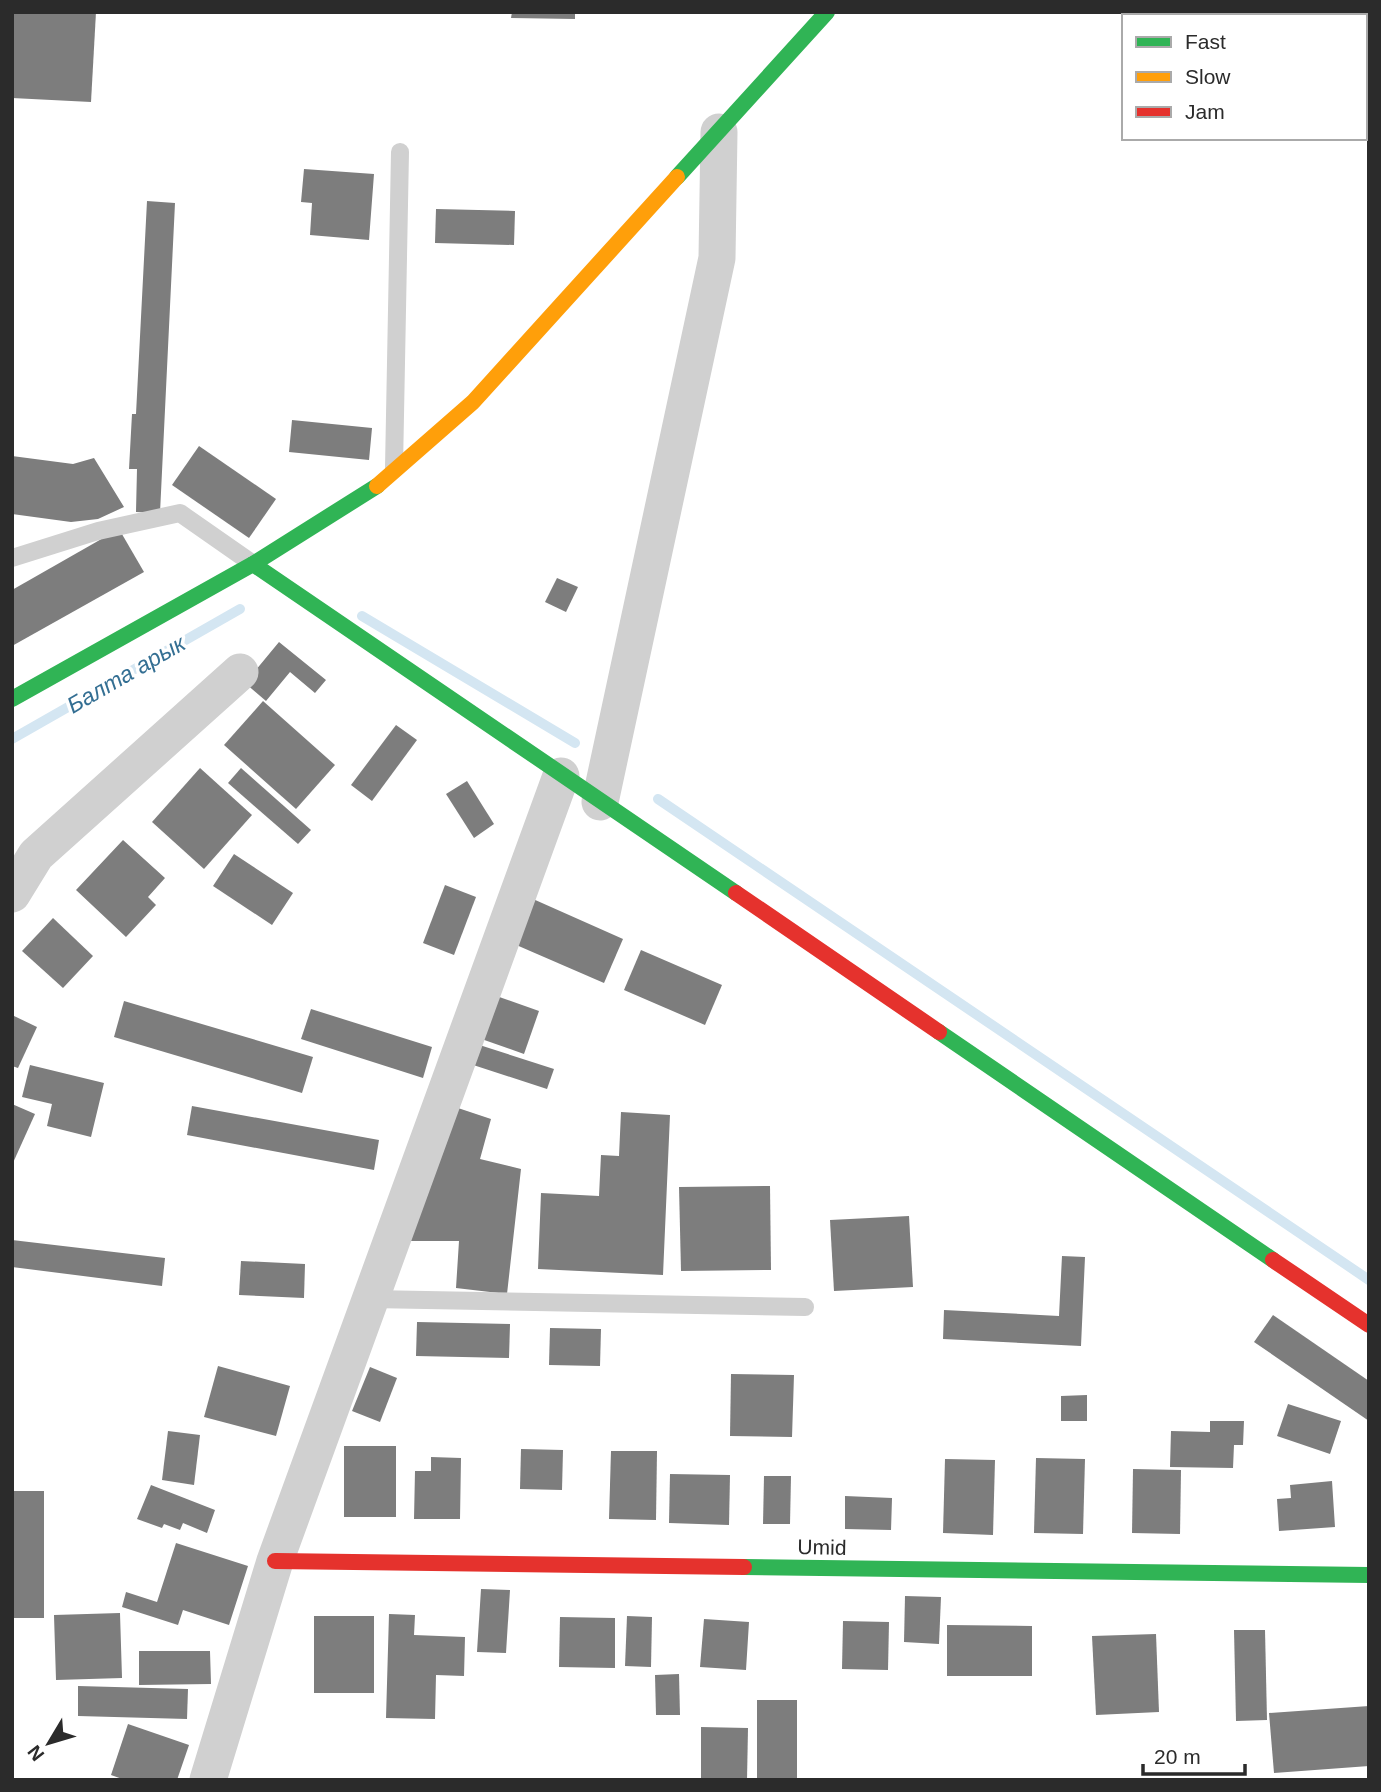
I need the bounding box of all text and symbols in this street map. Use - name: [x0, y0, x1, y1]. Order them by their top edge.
- legend: [1122, 14, 1367, 140]
- text: Fast: [1185, 30, 1226, 53]
- text: Slow: [1185, 65, 1231, 88]
- text: Jam: [1185, 100, 1225, 123]
- water label: Балта арык: [62, 629, 191, 718]
- street label: Umid: [797, 1535, 847, 1559]
- north arrow: [14, 1708, 84, 1778]
- scale bar: [1143, 1732, 1244, 1776]
- text: N: [23, 1741, 48, 1765]
- text: 20 m: [1154, 1745, 1201, 1768]

